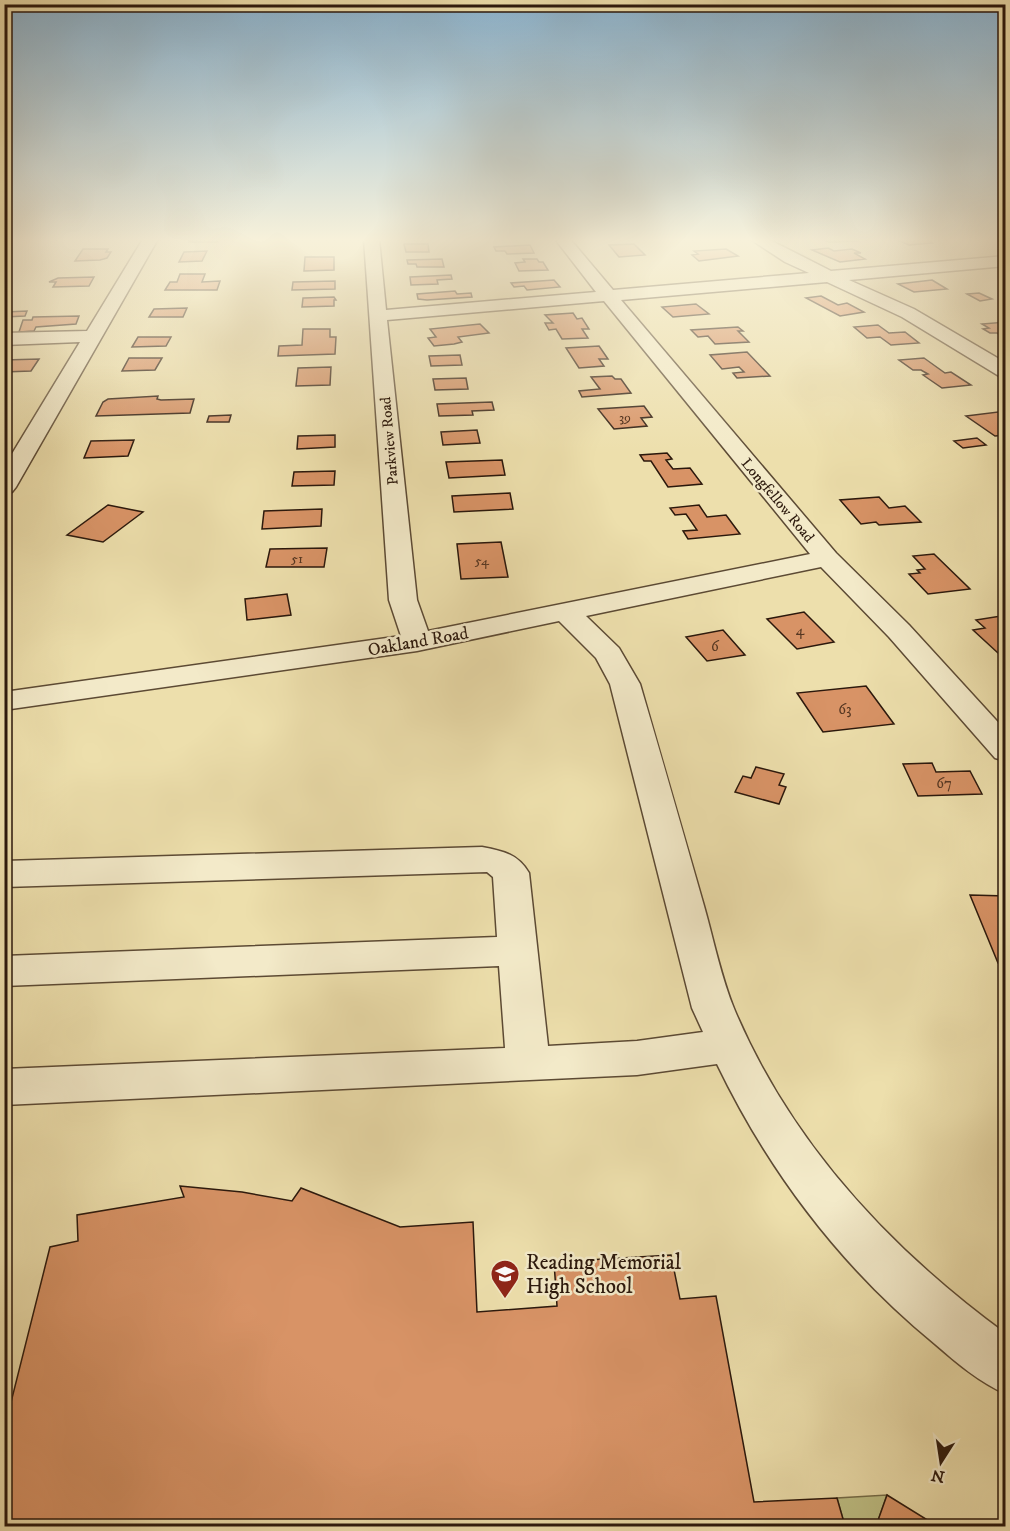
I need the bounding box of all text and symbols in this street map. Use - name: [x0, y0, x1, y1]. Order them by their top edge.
- street label: Parkview Road: [376, 396, 403, 486]
- house number: 39: [619, 409, 631, 427]
- street label: Longfellow Road: [737, 454, 819, 547]
- house number: 51: [291, 550, 303, 568]
- house number: 54: [475, 552, 490, 570]
- house number: 4: [796, 621, 805, 640]
- street label: Oakland Road: [366, 622, 470, 662]
- house number: 6: [711, 637, 720, 656]
- house number: 63: [838, 700, 852, 719]
- house number: 67: [936, 774, 952, 793]
- place label: Reading Memorial High School: [526, 1250, 682, 1300]
- school or university icon: Reading Memorial High School: [489, 1258, 521, 1300]
- north arrow: [911, 1432, 971, 1492]
- text: N: [930, 1465, 947, 1487]

